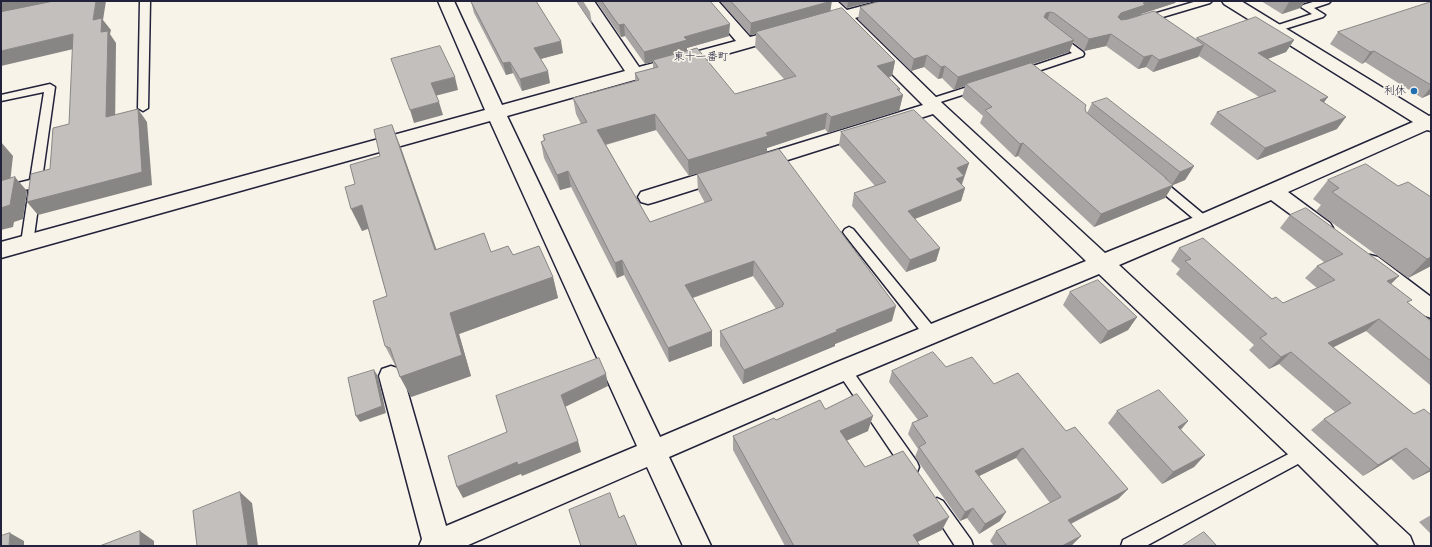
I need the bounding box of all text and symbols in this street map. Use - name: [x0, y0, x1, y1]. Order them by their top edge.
- district label: 東十一番町: [674, 50, 728, 64]
- place label: 利休: [1384, 84, 1406, 98]
- marker: 利休: [1409, 86, 1419, 96]

